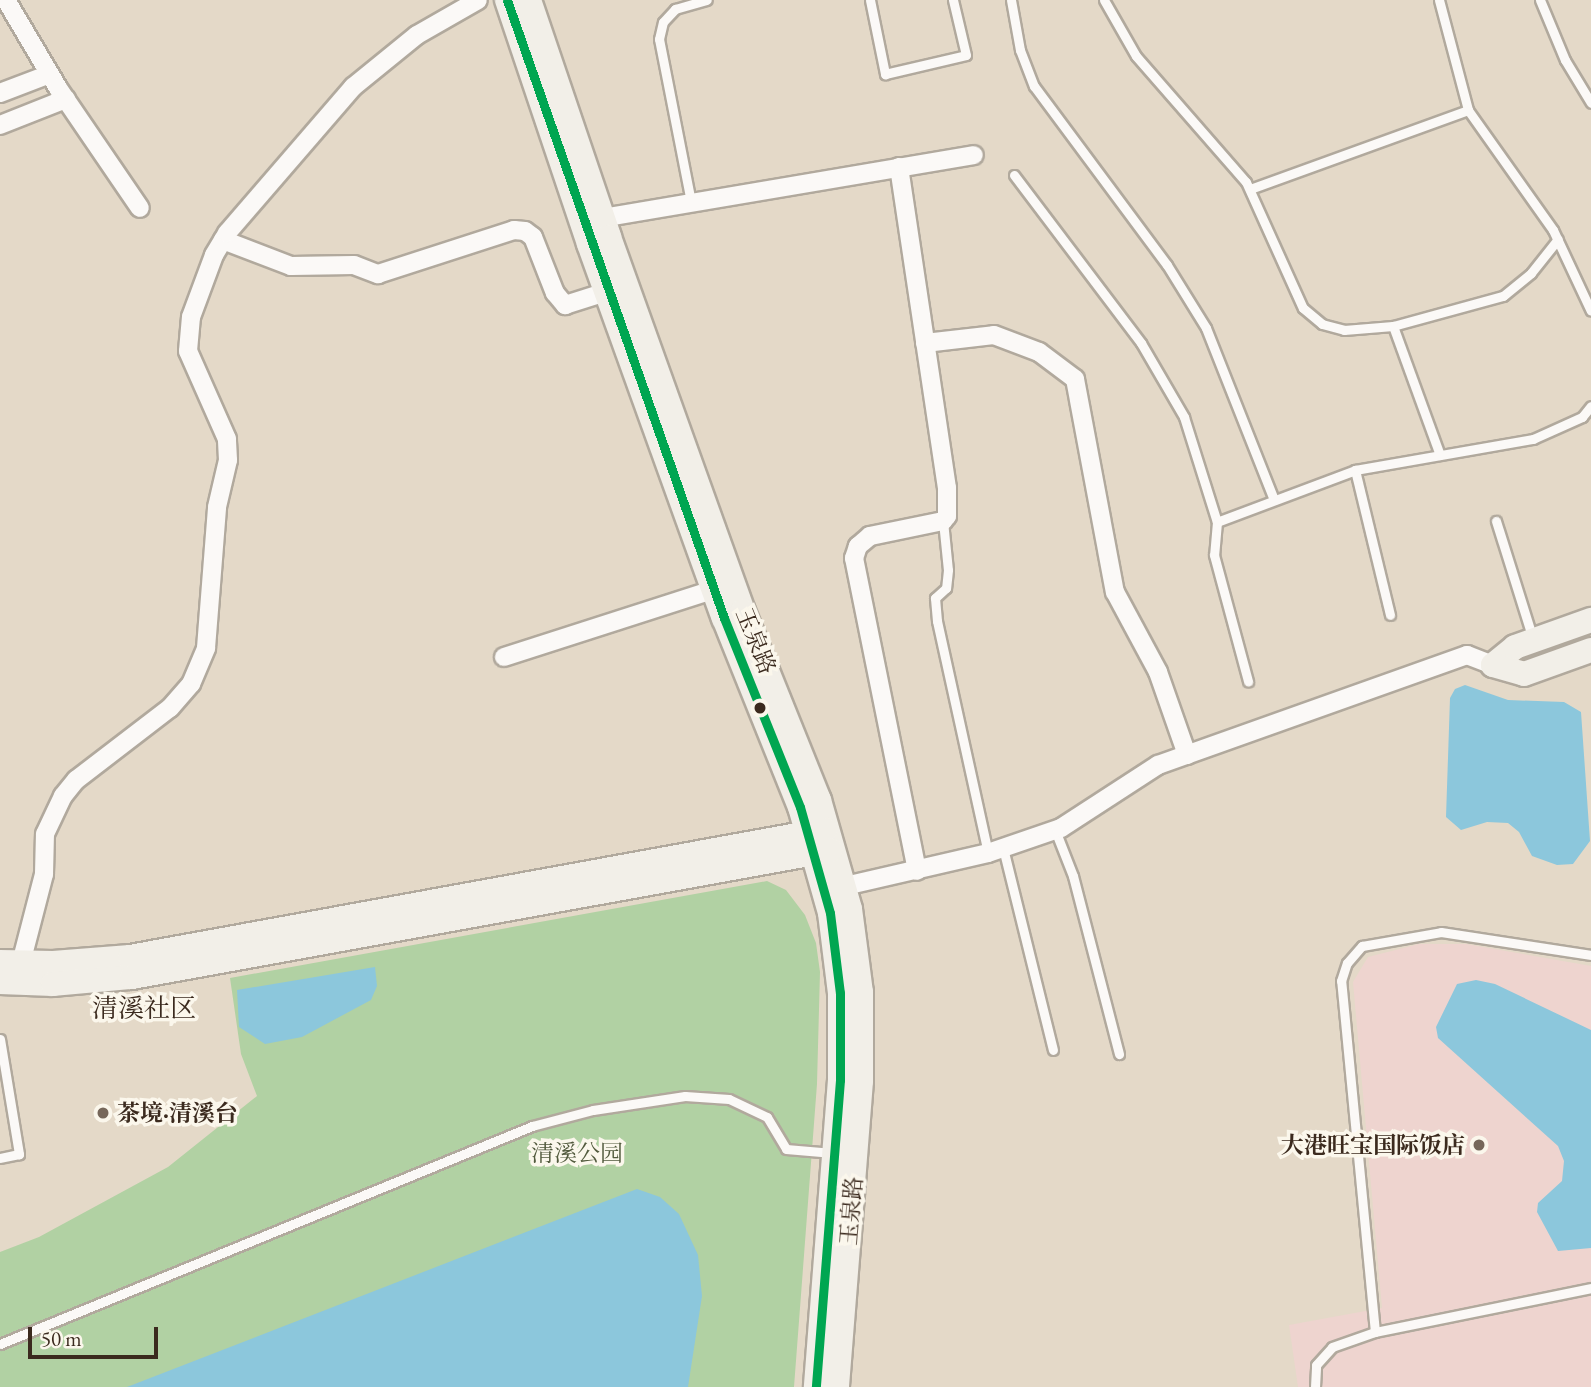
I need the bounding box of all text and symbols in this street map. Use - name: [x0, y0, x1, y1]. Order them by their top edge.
- street label: 玉泉路: [730, 604, 782, 678]
- unlabelled marker: [753, 701, 767, 715]
- district label: 清溪社区: [92, 993, 196, 1025]
- place label: 茶境·清溪台: [117, 1099, 238, 1127]
- marker: 茶境·清溪台: [95, 1105, 111, 1121]
- place label: 大港旺宝国际饭店: [1281, 1131, 1465, 1159]
- marker: 大港旺宝国际饭店: [1471, 1137, 1487, 1153]
- park label: 清溪公园: [531, 1139, 623, 1167]
- street label: 玉泉路: [834, 1175, 868, 1247]
- scale bar: [32, 1314, 161, 1358]
- text: 50 m: [41, 1325, 82, 1352]

